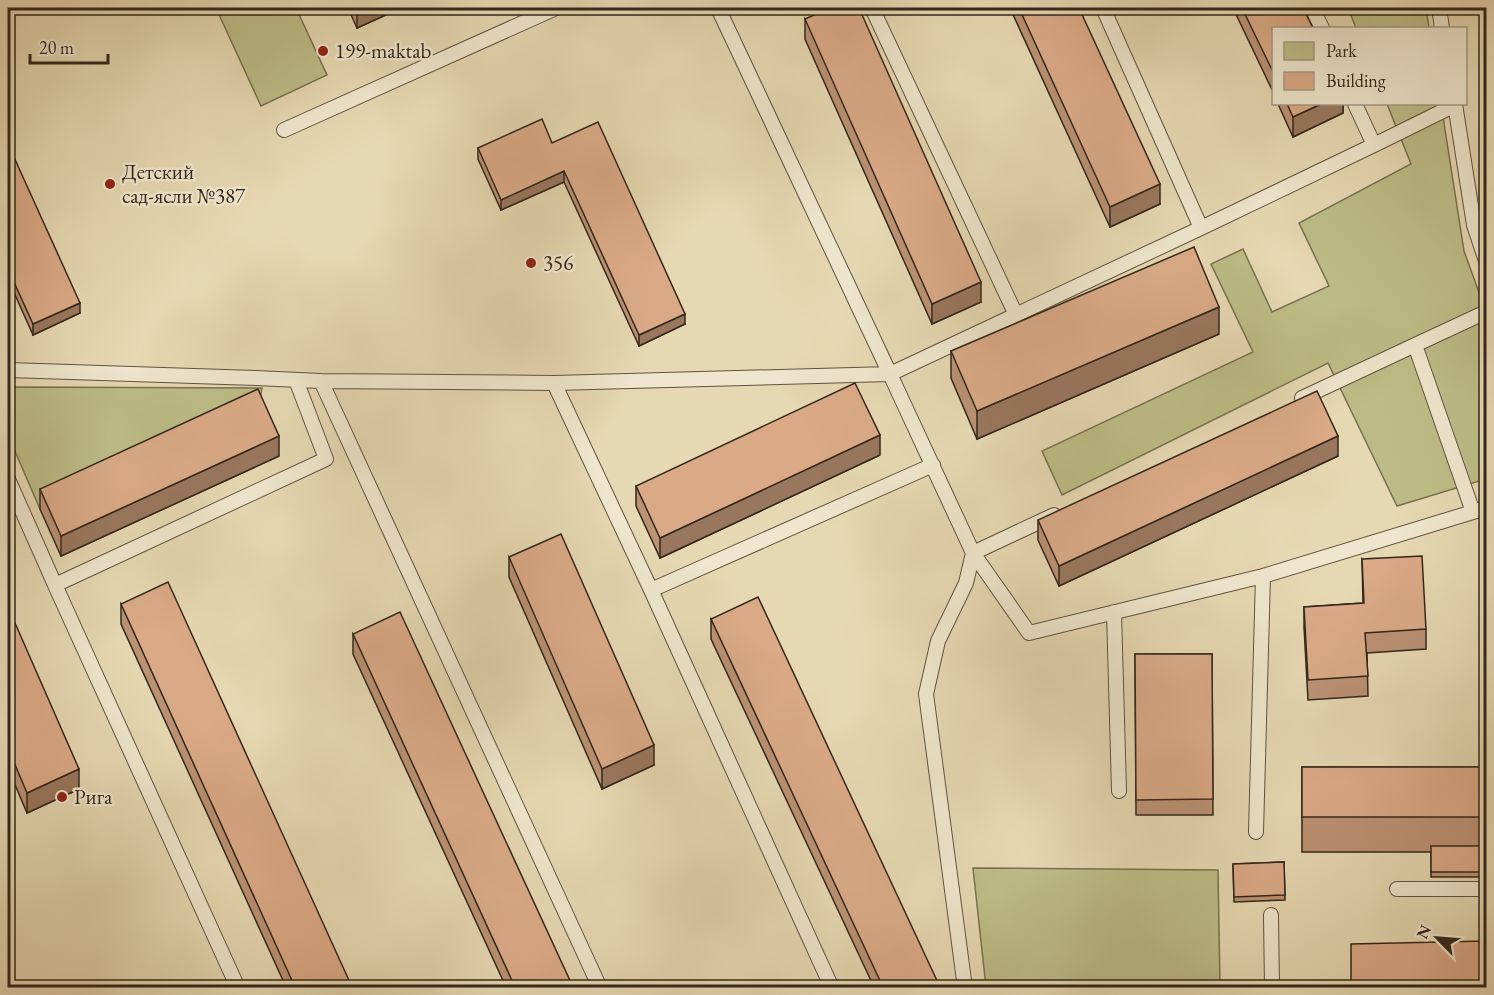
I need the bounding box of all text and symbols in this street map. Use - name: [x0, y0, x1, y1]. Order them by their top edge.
- scale bar: [30, 27, 108, 65]
- legend: [1272, 27, 1467, 105]
- text: 20 m: [39, 36, 74, 59]
- place label: 199-maktab: [335, 37, 432, 64]
- text: Park: [1326, 39, 1357, 62]
- marker: 199-maktab: [316, 44, 330, 58]
- text: Building: [1326, 69, 1386, 92]
- place label: Детский сад-ясли №387: [122, 158, 246, 209]
- marker: Детский сад-ясли №387: [103, 177, 117, 191]
- place label: 356: [543, 249, 573, 276]
- marker: 356: [524, 256, 538, 270]
- place label: Рига: [74, 783, 113, 810]
- marker: Рига: [55, 790, 69, 804]
- north arrow: [1407, 908, 1467, 968]
- text: N: [1412, 922, 1436, 942]

